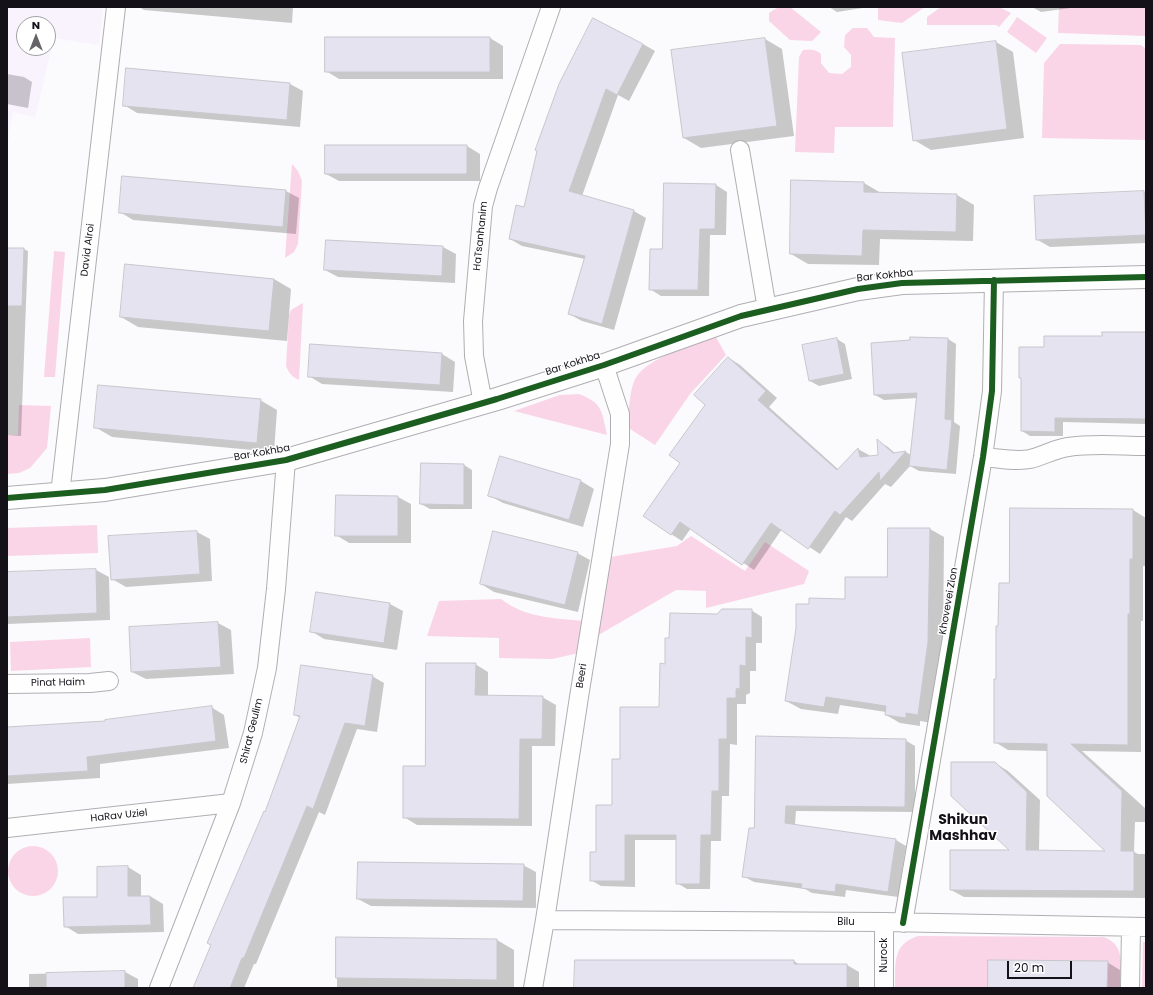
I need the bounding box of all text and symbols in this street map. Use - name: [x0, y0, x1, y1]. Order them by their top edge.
- north arrow: [16, 16, 56, 56]
- text: N: [32, 17, 40, 33]
- street label: HaTsanhanim: [471, 201, 491, 271]
- street label: David Alroi: [79, 223, 97, 277]
- street label: Bar Kokhba: [856, 267, 914, 285]
- street label: Bar Kokhba: [544, 350, 602, 378]
- street label: Bar Kokhba: [233, 442, 291, 464]
- street label: Khovevei Zion: [937, 566, 961, 636]
- street label: Beeri: [574, 663, 590, 689]
- street label: Pinat Haim: [31, 677, 85, 689]
- street label: Shirat Geulim: [238, 697, 266, 765]
- street label: HaRav Uziel: [90, 807, 148, 825]
- district label: Shikun Mashhav: [929, 812, 997, 844]
- street label: Bilu: [837, 916, 855, 928]
- street label: Nurock: [878, 938, 890, 972]
- scale bar: [1009, 953, 1074, 979]
- text: 20 m: [1014, 959, 1044, 976]

